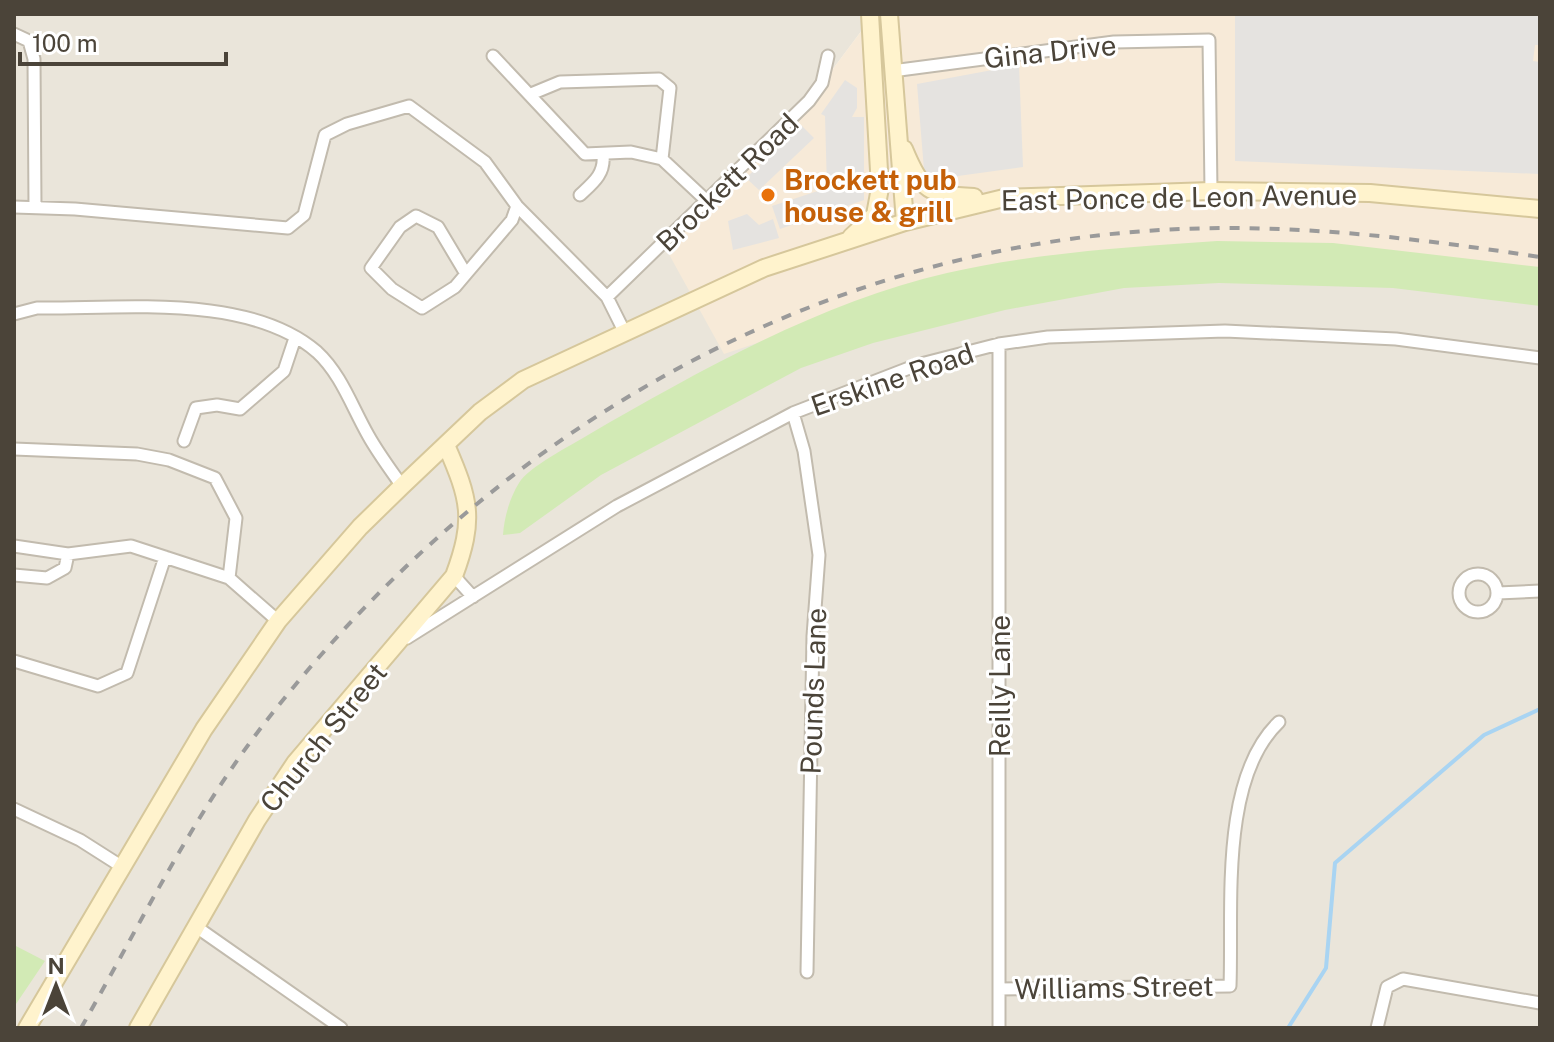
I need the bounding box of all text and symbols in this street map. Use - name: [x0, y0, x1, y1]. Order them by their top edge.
- scale bar: [20, 16, 226, 66]
- street label: Gina Drive: [982, 28, 1118, 74]
- text: 100 m: [32, 29, 98, 57]
- street label: Brockett Road: [649, 106, 805, 258]
- place label: Brockett pub house & grill: [784, 163, 957, 228]
- street label: East Ponce de Leon Avenue: [1000, 177, 1358, 217]
- marker: Brockett pub house & grill: [759, 186, 777, 204]
- street label: Erskine Road: [806, 336, 978, 422]
- street label: Pounds Lane: [794, 607, 832, 775]
- street label: Reilly Lane: [983, 615, 1016, 757]
- street label: Church Street: [253, 656, 393, 818]
- north arrow: [16, 946, 96, 1026]
- text: N: [47, 953, 65, 979]
- street label: Williams Street: [1014, 969, 1214, 1005]

